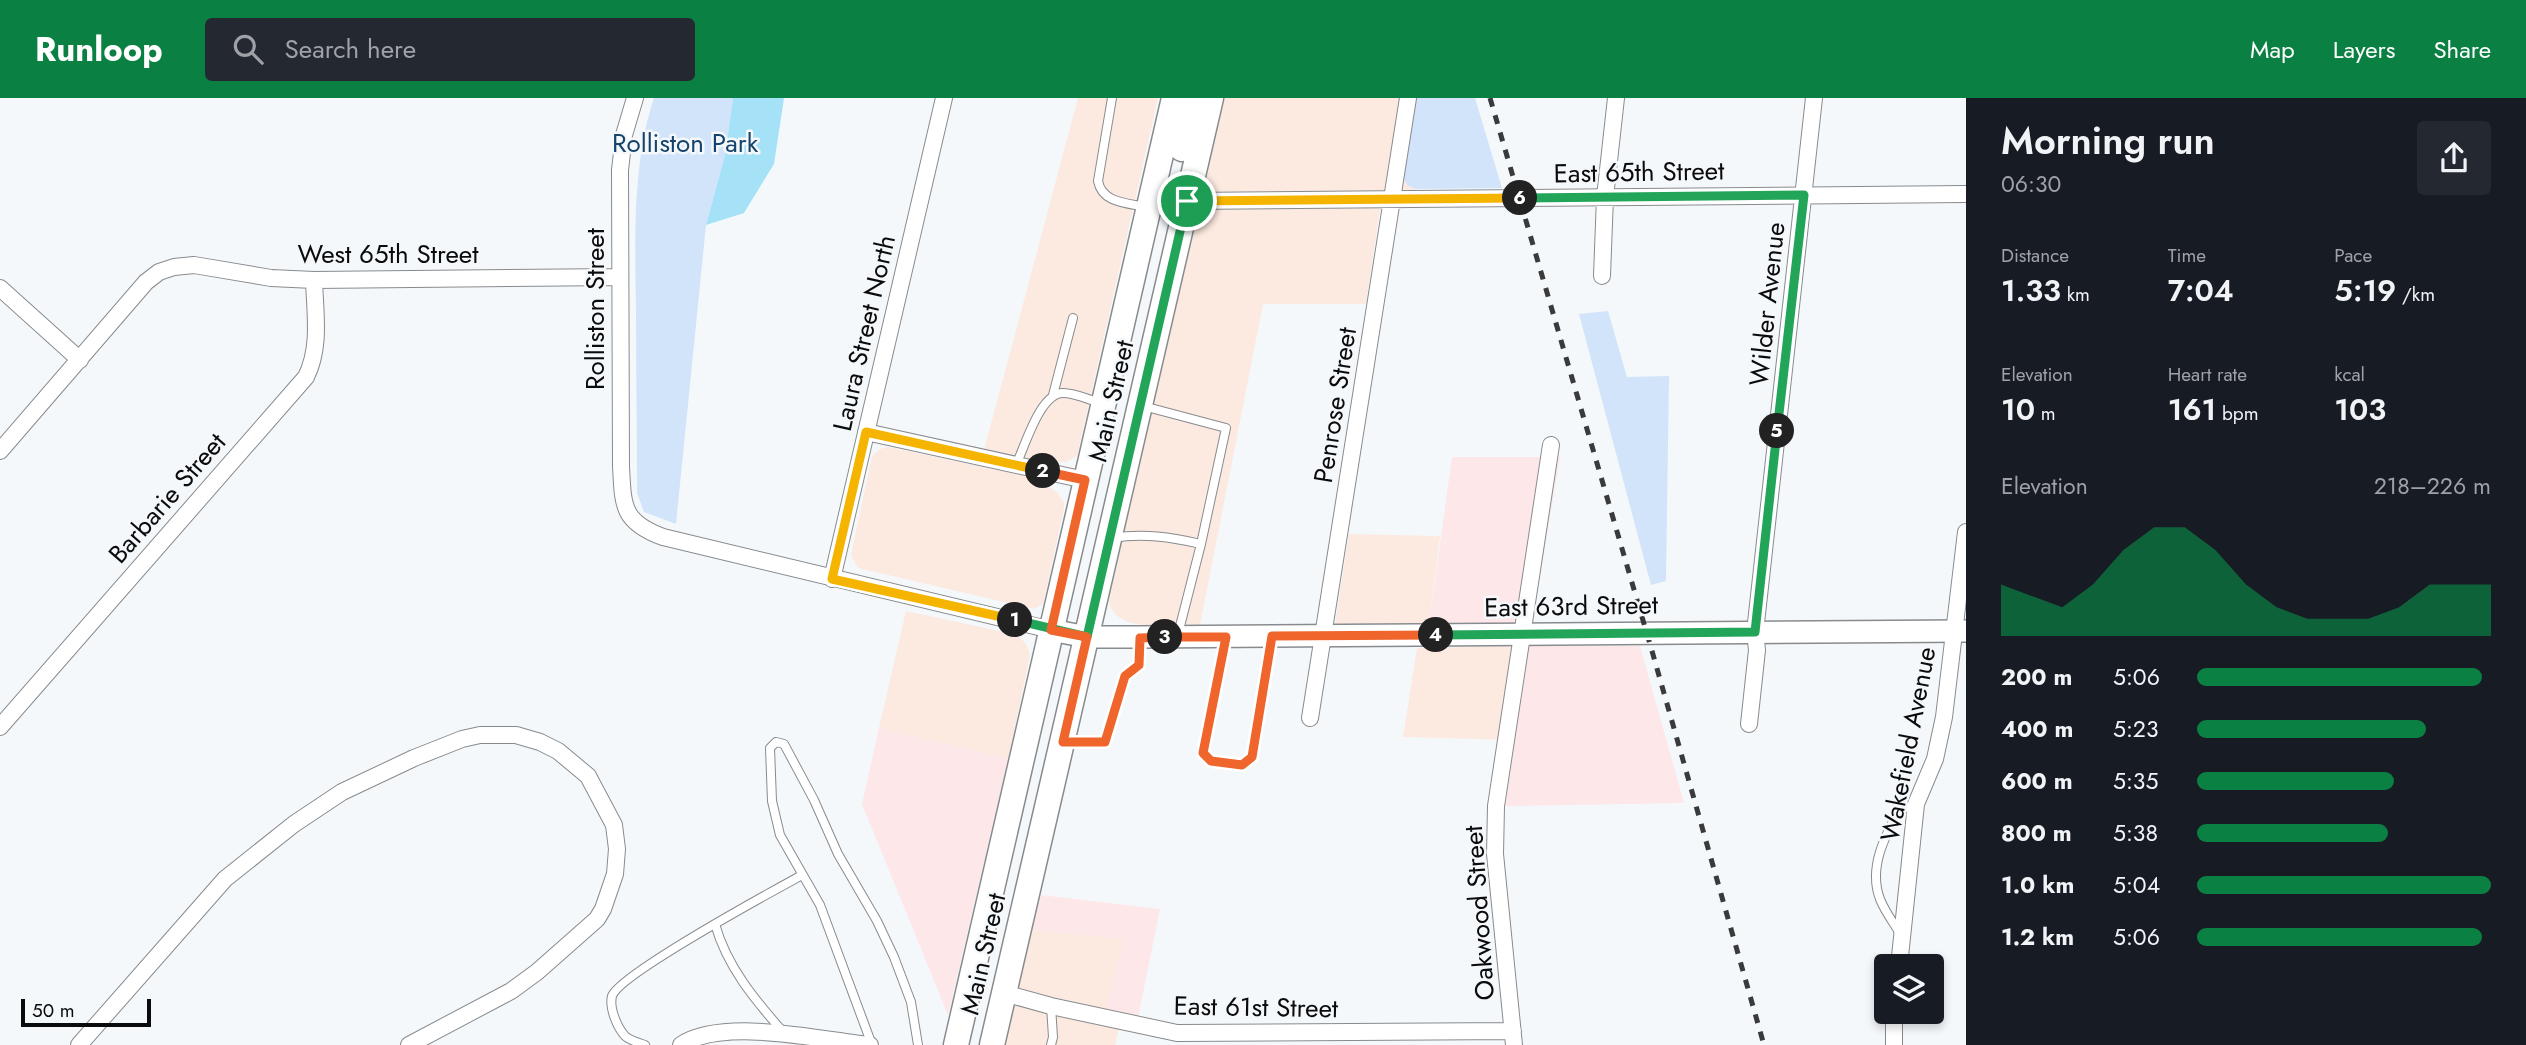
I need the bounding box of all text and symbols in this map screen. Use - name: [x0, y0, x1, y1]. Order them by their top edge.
- search box: [205, 18, 695, 81]
- text: Runloop: [35, 26, 163, 73]
- icon: search: [229, 30, 267, 68]
- text: Search here: [285, 30, 416, 68]
- text: Map: [2250, 32, 2295, 67]
- text: Layers: [2333, 32, 2395, 67]
- text: Share: [2433, 32, 2491, 67]
- text: Morning run: [2001, 113, 2215, 168]
- button: share: [2417, 121, 2491, 195]
- park label: Rolliston Park: [612, 124, 759, 162]
- street label: East 65th Street: [1553, 152, 1725, 192]
- text: 06:30: [2001, 167, 2061, 201]
- pin: [1157, 171, 1217, 231]
- pin: 6: [1502, 180, 1538, 216]
- icon: arrive: [1168, 182, 1206, 220]
- text: 6: [1513, 184, 1526, 211]
- street label: Wilder Avenue: [1740, 220, 1794, 388]
- street label: Rolliston Street: [576, 227, 614, 390]
- street label: Laura Street North: [823, 231, 905, 435]
- street label: West 65th Street: [298, 235, 479, 273]
- text: Distance: [2001, 242, 2069, 269]
- text: Time: [2168, 242, 2206, 269]
- text: Pace: [2334, 242, 2372, 269]
- text: 1.33: [2001, 269, 2061, 312]
- text: 7:04: [2168, 269, 2234, 312]
- text: 5:19: [2334, 269, 2396, 312]
- text: km: [2061, 281, 2090, 308]
- text: /km: [2396, 281, 2435, 308]
- street label: Penrose Street: [1304, 324, 1366, 485]
- street label: Main Street: [1079, 336, 1144, 466]
- text: Elevation: [2001, 361, 2073, 388]
- text: Heart rate: [2168, 361, 2247, 388]
- text: kcal: [2334, 361, 2365, 388]
- text: 10: [2001, 388, 2035, 431]
- text: 161: [2168, 388, 2216, 431]
- text: 103: [2334, 388, 2386, 431]
- text: m: [2035, 400, 2056, 427]
- text: bpm: [2216, 400, 2259, 427]
- pin: 5: [1760, 414, 1795, 448]
- text: 5: [1770, 417, 1783, 444]
- street label: Barbarie Street: [99, 424, 235, 572]
- pin: 2: [1026, 454, 1060, 488]
- text: 2: [1036, 457, 1049, 484]
- text: Elevation: [2001, 469, 2088, 503]
- text: 218–226 m: [2374, 469, 2491, 503]
- street label: East 63rd Street: [1484, 585, 1659, 627]
- pin: 1: [998, 602, 1032, 638]
- text: 1: [1010, 606, 1019, 633]
- pin: 4: [1418, 618, 1454, 652]
- pin: 3: [1148, 620, 1182, 654]
- text: 4: [1429, 621, 1442, 648]
- text: 3: [1159, 623, 1170, 650]
- street label: Wakefield Avenue: [1871, 644, 1945, 844]
- text: 200 m: [2001, 660, 2072, 694]
- text: 5:06: [2113, 660, 2160, 694]
- text: 400 m: [2001, 712, 2073, 746]
- text: 5:23: [2113, 712, 2159, 746]
- text: 600 m: [2001, 764, 2073, 798]
- text: 5:35: [2113, 764, 2158, 798]
- text: 800 m: [2001, 816, 2072, 850]
- text: 5:38: [2113, 816, 2158, 850]
- street label: Oakwood Street: [1454, 824, 1504, 1002]
- text: 1.0 km: [2001, 868, 2074, 902]
- text: 5:04: [2113, 868, 2160, 902]
- street label: Main Street: [951, 889, 1016, 1019]
- text: 1.2 km: [2001, 920, 2074, 954]
- text: 5:06: [2113, 920, 2160, 954]
- map controls: [1874, 954, 1944, 1024]
- button: layers: [1874, 954, 1944, 1024]
- street label: East 61st Street: [1173, 987, 1339, 1027]
- scale bar: [21, 996, 150, 1028]
- text: 50 m: [32, 997, 75, 1024]

